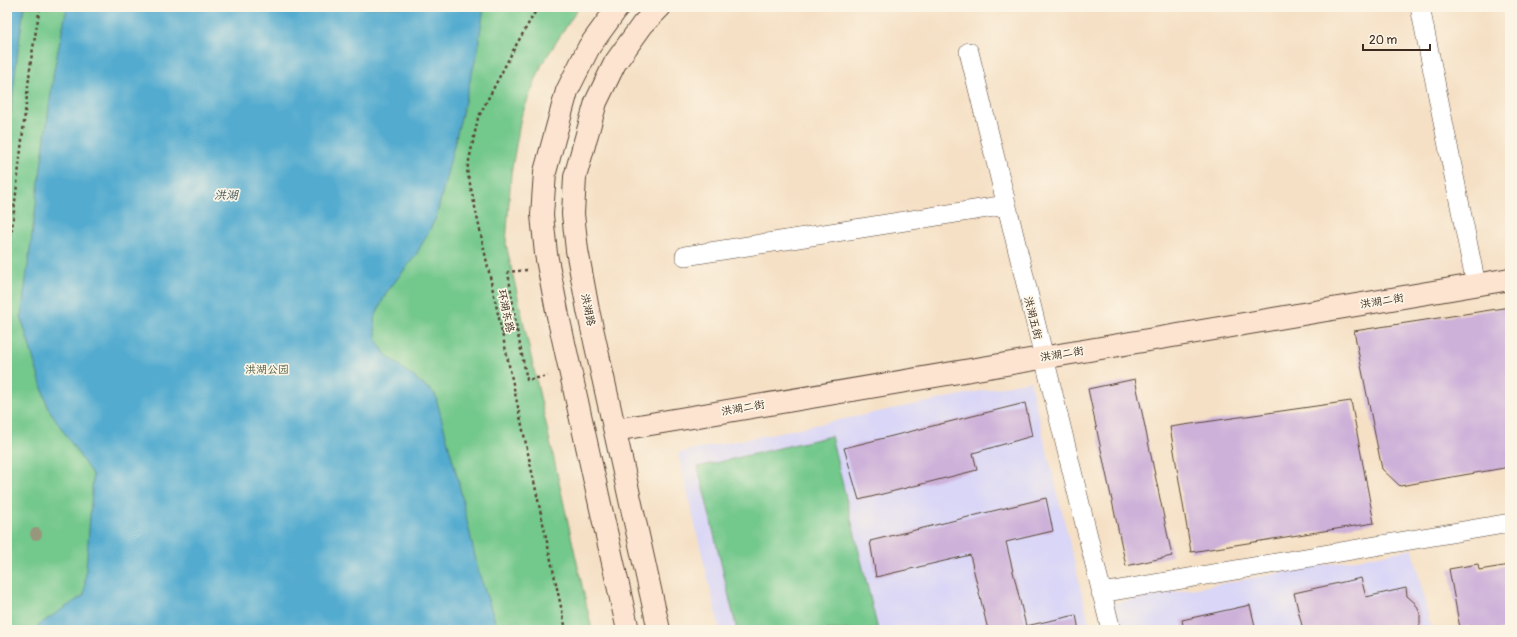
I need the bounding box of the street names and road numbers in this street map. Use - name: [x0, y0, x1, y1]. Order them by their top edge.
- street label: 环湖东路: [495, 288, 517, 334]
- street label: 洪湖二街: [1359, 291, 1406, 311]
- street label: 洪湖路: [578, 293, 598, 327]
- street label: 洪湖五街: [1021, 295, 1045, 342]
- street label: 洪湖二街: [1039, 344, 1086, 364]
- street label: 洪湖二街: [720, 398, 767, 418]

